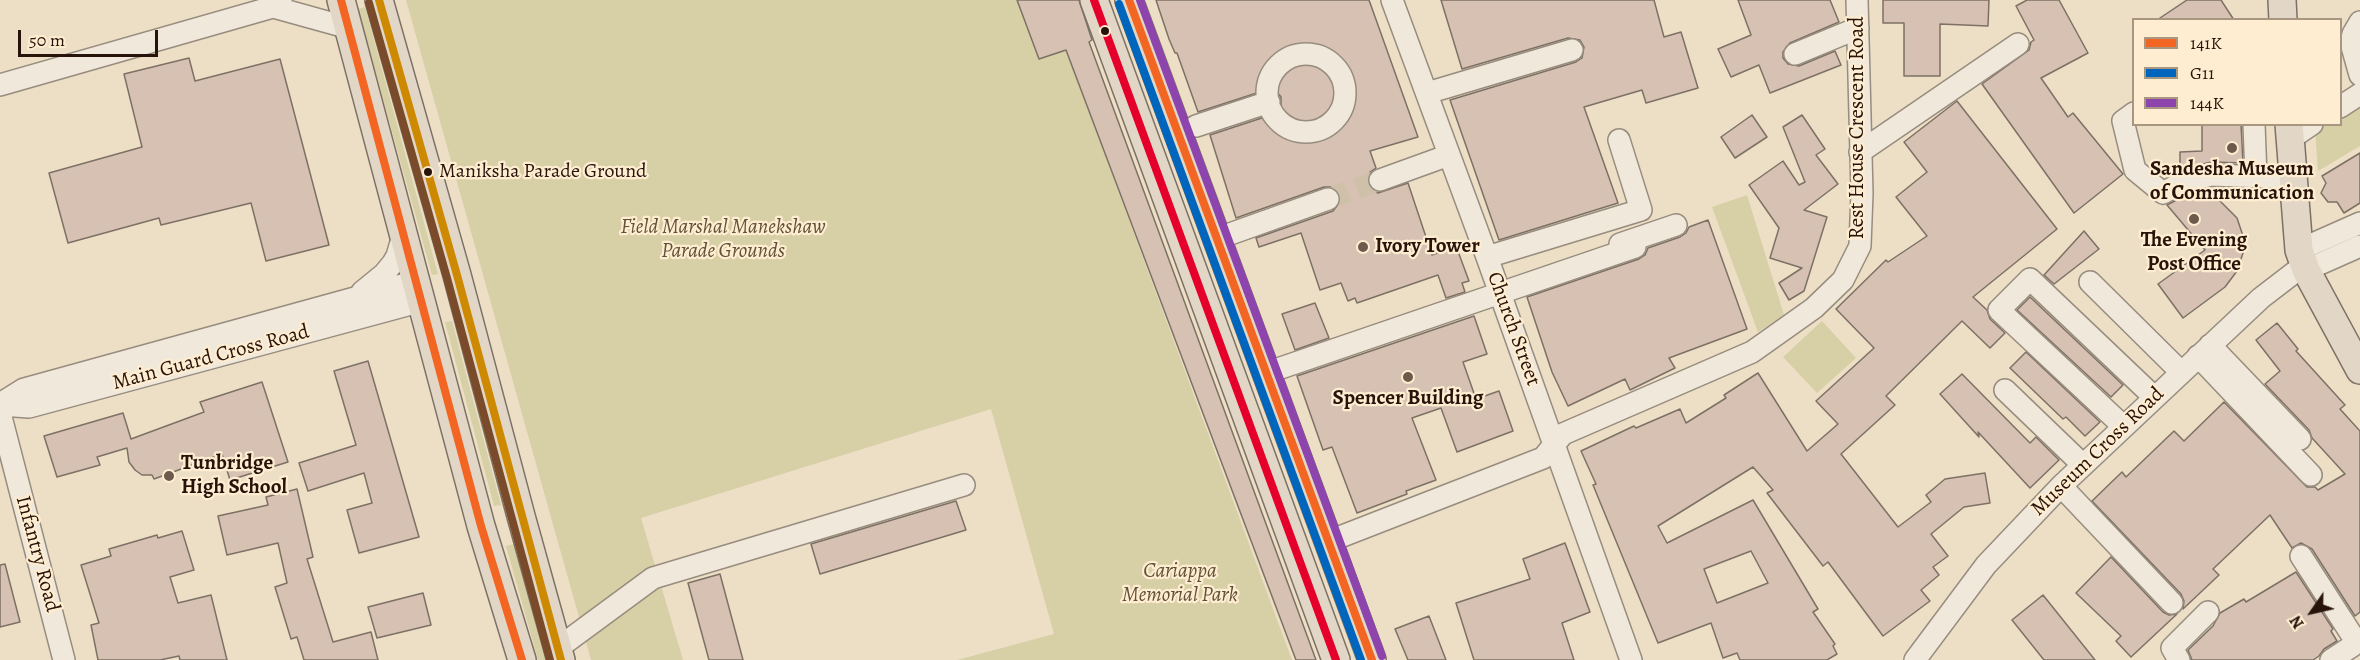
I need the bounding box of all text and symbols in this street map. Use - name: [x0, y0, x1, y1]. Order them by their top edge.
- street label: Rest House Crescent Road: [1845, 16, 1871, 240]
- scale bar: [21, 18, 160, 56]
- legend: [2132, 18, 2342, 126]
- unlabelled marker: [1099, 25, 1111, 37]
- text: 50 m: [29, 28, 65, 52]
- text: 141K: [2190, 31, 2222, 55]
- text: G11: [2190, 61, 2214, 85]
- text: 144K: [2190, 91, 2224, 115]
- marker: Sandesha Museum of Communication: [2225, 141, 2239, 155]
- place label: Sandesha Museum of Communication: [2150, 157, 2314, 207]
- place label: Maniksha Parade Ground: [439, 160, 647, 184]
- marker: Maniksha Parade Ground: [422, 166, 434, 178]
- marker: The Evening Post Office: [2187, 212, 2201, 226]
- park label: Field Marshal Manekshaw Parade Grounds: [620, 215, 826, 265]
- place label: The Evening Post Office: [2141, 228, 2247, 278]
- place label: Ivory Tower: [1375, 234, 1480, 260]
- marker: Ivory Tower: [1356, 240, 1370, 254]
- street label: Church Street: [1481, 269, 1545, 389]
- street label: Main Guard Cross Road: [110, 320, 312, 396]
- marker: Spencer Building: [1401, 370, 1415, 384]
- street label: Museum Cross Road: [2026, 382, 2170, 522]
- place label: Spencer Building: [1332, 386, 1484, 412]
- place label: Tunbridge High School: [181, 451, 287, 501]
- marker: Tunbridge High School: [162, 469, 176, 483]
- street label: Infantry Road: [9, 493, 65, 615]
- park label: Cariappa Memorial Park: [1122, 559, 1238, 609]
- north arrow: [2282, 582, 2342, 642]
- text: N: [2285, 611, 2309, 633]

